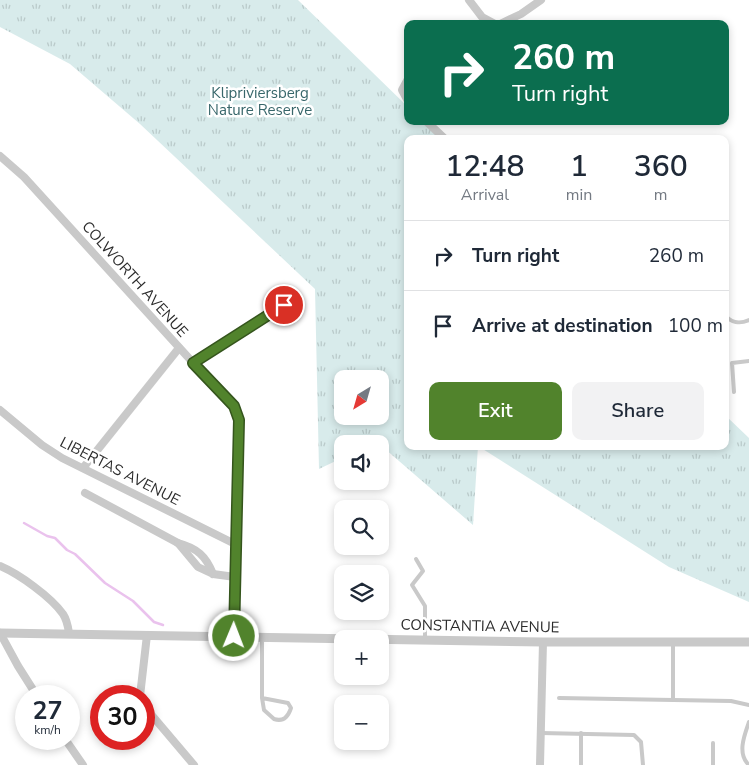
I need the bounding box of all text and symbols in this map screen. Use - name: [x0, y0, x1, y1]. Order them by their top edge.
- text: 260 m: [512, 34, 615, 81]
- icon: right: [429, 40, 494, 105]
- text: Turn right: [512, 79, 608, 109]
- park label: Klipriviersberg Nature Reserve: [208, 83, 312, 120]
- text: 12:48: [445, 146, 524, 187]
- text: 1: [570, 146, 588, 187]
- text: 360: [634, 146, 688, 187]
- text: Arrival: [461, 184, 509, 206]
- text: min: [566, 184, 592, 206]
- text: m: [654, 184, 668, 206]
- street label: COLWORTH AVENUE: [77, 217, 193, 341]
- icon: right: [429, 242, 457, 270]
- text: Turn right: [472, 243, 559, 269]
- text: 260 m: [649, 243, 704, 269]
- pin: [263, 284, 305, 326]
- icon: arrive: [270, 291, 298, 319]
- icon: arrive: [429, 312, 457, 340]
- text: Arrive at destination: [472, 313, 653, 339]
- text: 100 m: [668, 313, 723, 339]
- north arrow: [334, 370, 389, 425]
- map controls: [334, 370, 389, 750]
- button: Exit: [429, 382, 562, 440]
- button: Share: [572, 382, 704, 440]
- street label: LIBERTAS AVENUE: [56, 432, 184, 510]
- button: sound: [334, 435, 389, 490]
- button: search: [334, 500, 389, 555]
- button: layers: [334, 565, 389, 620]
- position arrow: [207, 609, 259, 661]
- street label: CONSTANTIA AVENUE: [400, 615, 560, 637]
- button: +: [334, 630, 389, 685]
- speed limit sign: 30: [90, 685, 155, 750]
- text: 27: [32, 694, 63, 728]
- button: −: [334, 695, 389, 750]
- text: km/h: [34, 722, 61, 738]

